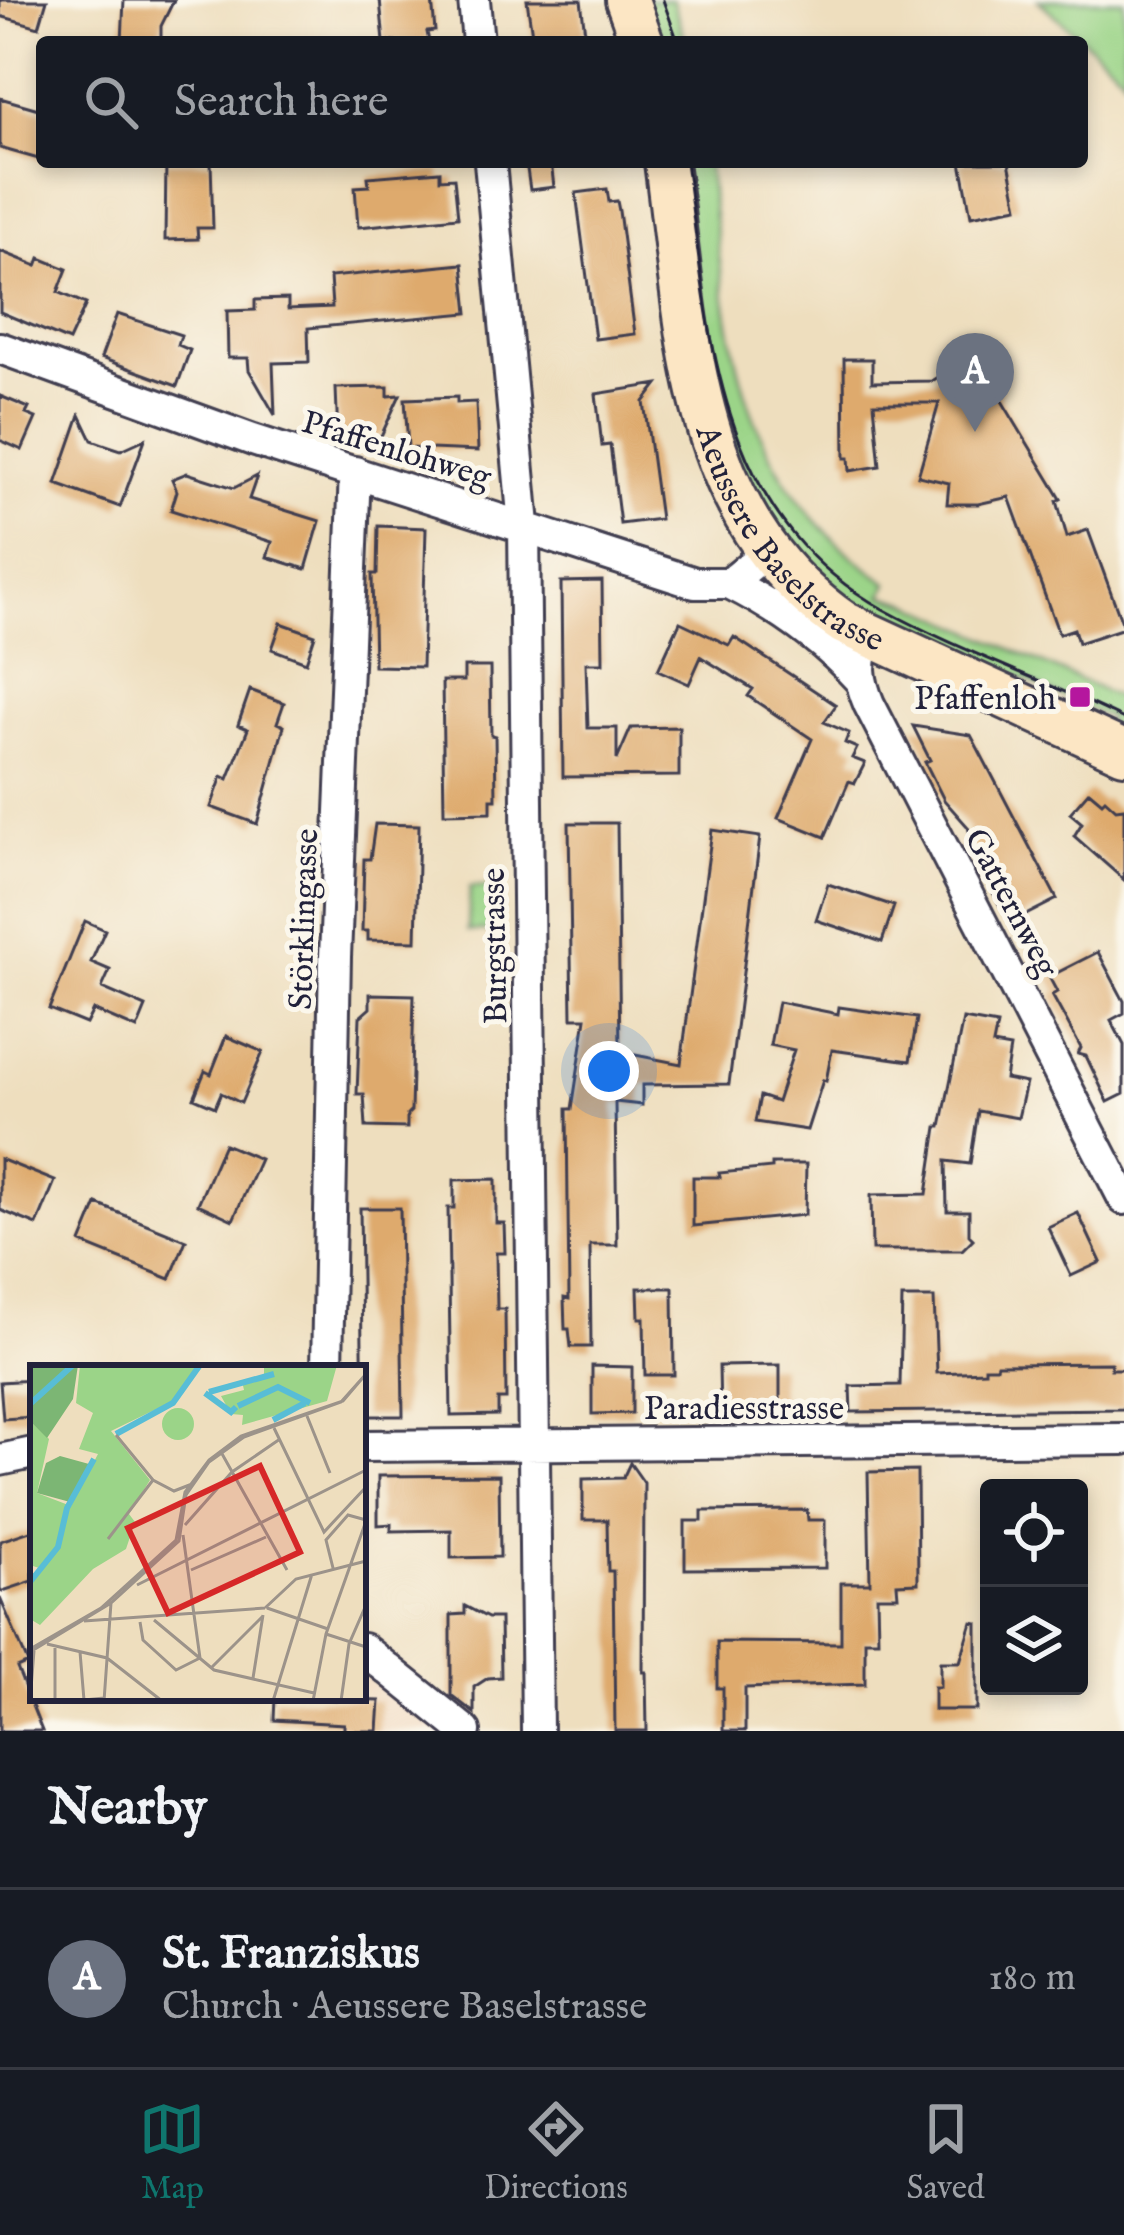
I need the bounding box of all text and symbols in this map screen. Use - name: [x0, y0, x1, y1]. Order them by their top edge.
- search box: [36, 36, 1088, 168]
- icon: search: [78, 69, 144, 135]
- text: Search here: [174, 74, 388, 131]
- pin: A: [936, 333, 1014, 432]
- street label: Pfaffenlohweg: [296, 402, 497, 500]
- street label: Aeussere Baselstrasse: [685, 420, 890, 663]
- place label: Pfaffenloh: [914, 679, 1056, 721]
- marker: Pfaffenloh: [1067, 684, 1093, 710]
- street label: Gatternweg: [954, 822, 1067, 986]
- street label: Störklingasse: [281, 828, 329, 1011]
- street label: Burgstrasse: [474, 867, 518, 1025]
- your location: [579, 1041, 639, 1101]
- inset map: [30, 1365, 366, 1701]
- street label: Paradiesstrasse: [644, 1389, 844, 1431]
- map controls: [980, 1479, 1088, 1695]
- button: locate: [980, 1479, 1088, 1587]
- button: layers: [980, 1587, 1088, 1695]
- text: Nearby: [48, 1777, 207, 1842]
- text: St. Franziskus: [162, 1926, 420, 1983]
- text: A: [74, 1954, 100, 2003]
- text: 180 m: [988, 1954, 1076, 2003]
- text: Church · Aeussere Baselstrasse: [162, 1983, 647, 2032]
- tab: Map: [139, 2096, 205, 2210]
- tab: Directions: [484, 2096, 628, 2210]
- tab: Saved: [907, 2096, 985, 2210]

